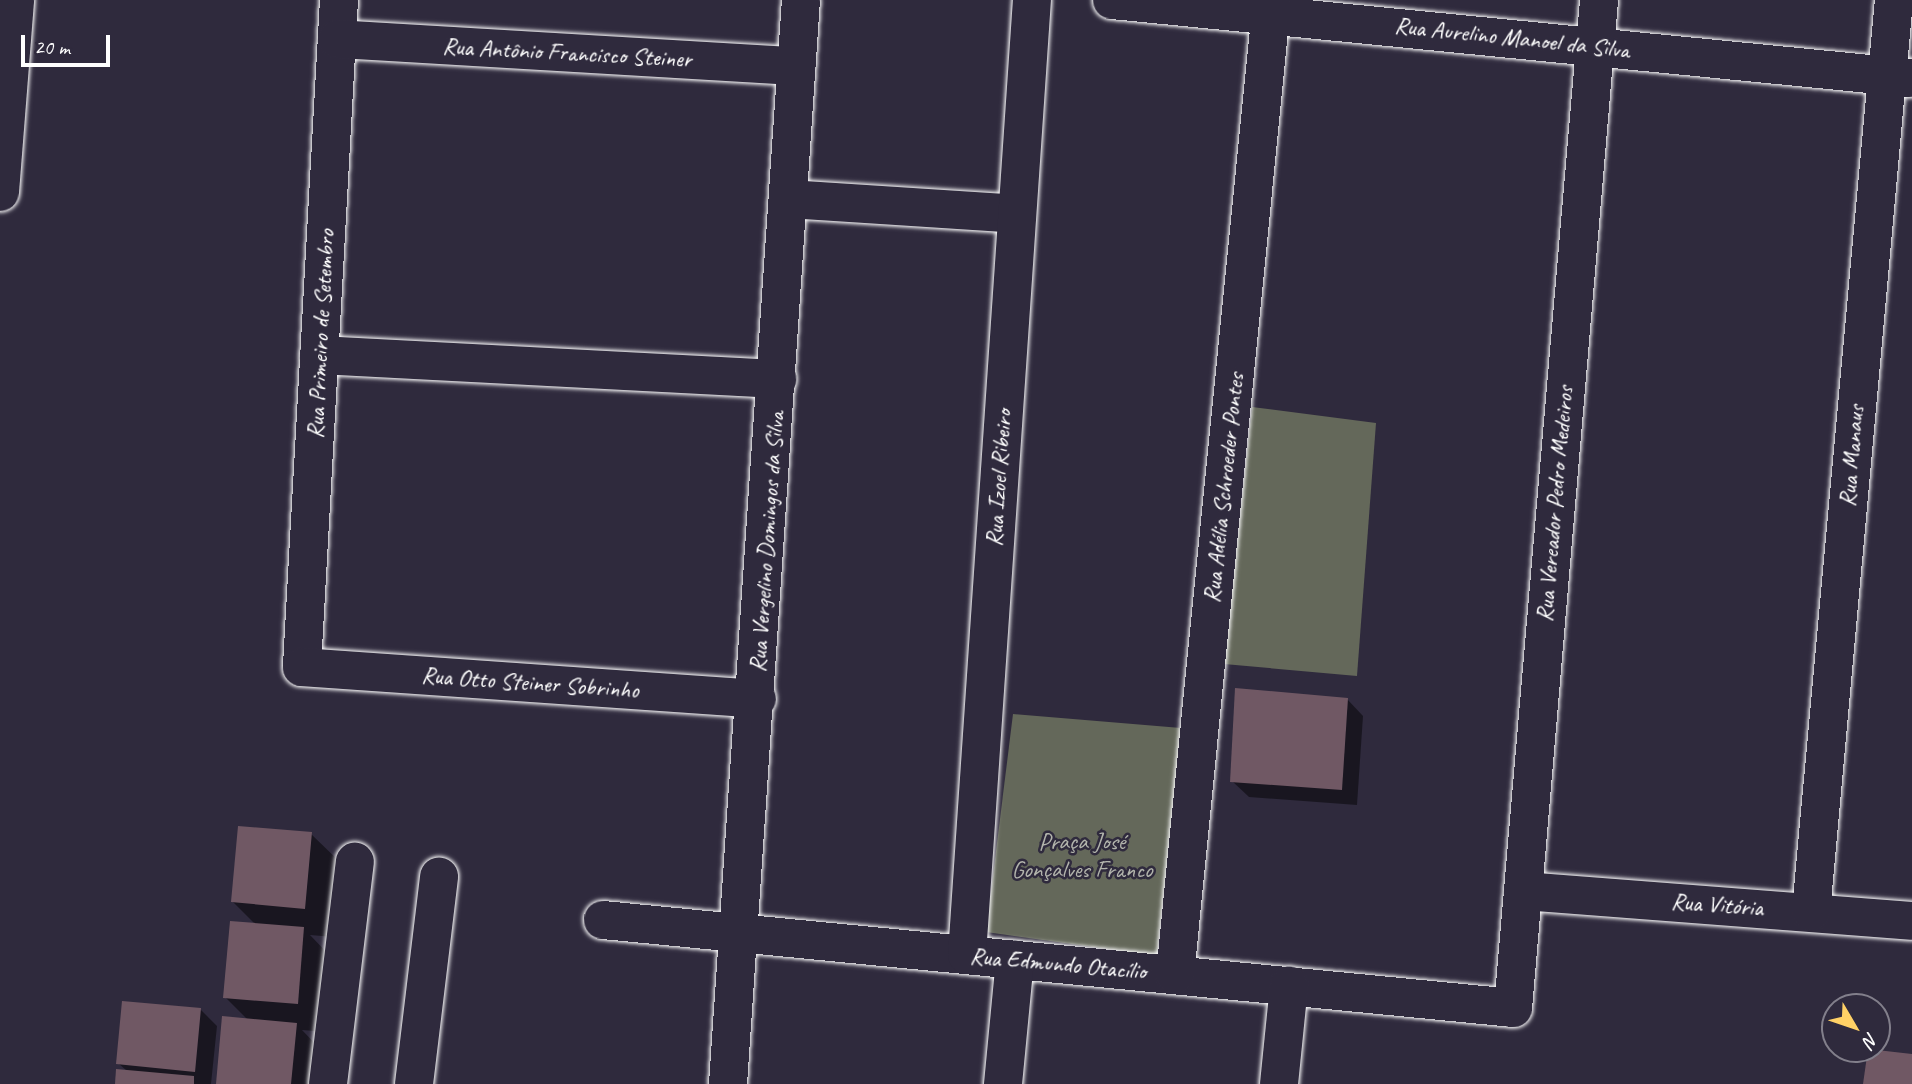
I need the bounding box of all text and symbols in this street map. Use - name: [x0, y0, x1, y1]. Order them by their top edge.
- street label: Rua Aurelino Manoel da Silva: [1393, 11, 1631, 65]
- scale bar: [24, 21, 114, 65]
- street label: Rua Antônio Francisco Steiner: [442, 32, 692, 74]
- text: 20 m: [34, 34, 70, 60]
- street label: Rua Primeiro de Setembro: [301, 228, 341, 440]
- street label: Rua Adélia Schroeder Pontes: [1198, 372, 1250, 604]
- street label: Rua Vereador Pedro Medeiros: [1530, 385, 1580, 623]
- street label: Rua Manaus: [1833, 404, 1871, 508]
- street label: Rua Izoel Ribeiro: [980, 408, 1018, 548]
- street label: Rua Vergelino Domingos da Silva: [744, 411, 790, 673]
- street label: Rua Otto Steiner Sobrinho: [420, 661, 640, 705]
- park label: Praça José Gonçalves Franco: [1011, 828, 1153, 884]
- street label: Rua Vitória: [1670, 887, 1764, 923]
- street label: Rua Edmundo Otacílio: [968, 942, 1148, 986]
- north arrow: [1821, 993, 1891, 1063]
- text: N: [1858, 1028, 1884, 1052]

